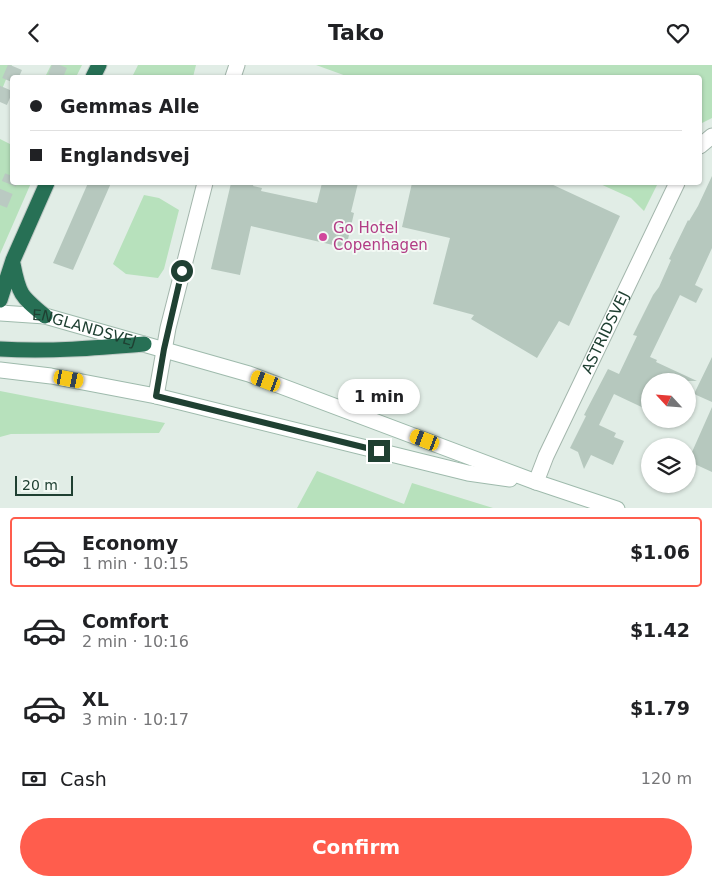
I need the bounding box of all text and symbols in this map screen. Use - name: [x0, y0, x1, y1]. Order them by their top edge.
- icon: back: [20, 19, 48, 47]
- icon: heart: [664, 19, 692, 47]
- text: Tako: [328, 20, 384, 45]
- text: Gemmas Alle: [60, 95, 199, 117]
- text: Englandsvej: [60, 144, 190, 166]
- place label: Go Hotel Copenhagen: [333, 219, 428, 254]
- marker: Go Hotel Copenhagen: [317, 231, 329, 243]
- route start: [171, 260, 193, 282]
- street label: ASTRIDSVEJ: [578, 288, 633, 376]
- street label: ENGLANDSVEJ: [31, 306, 139, 351]
- car: [52, 369, 85, 389]
- car: [249, 369, 282, 393]
- north arrow: [641, 373, 696, 427]
- map controls: [641, 373, 696, 493]
- callout: 1 min: [338, 379, 420, 413]
- text: 1 min: [354, 387, 404, 406]
- car: [408, 428, 441, 452]
- button: layers: [641, 438, 696, 493]
- route end: [368, 440, 390, 462]
- scale bar: [15, 473, 72, 497]
- text: 20 m: [22, 477, 58, 493]
- icon: car: [22, 530, 67, 575]
- text: Economy: [82, 532, 178, 554]
- text: $1.06: [630, 541, 690, 563]
- text: 1 min · 10:15: [82, 554, 189, 573]
- icon: car: [22, 608, 67, 653]
- text: Comfort: [82, 610, 169, 632]
- text: $1.42: [630, 619, 690, 641]
- text: 2 min · 10:16: [82, 632, 189, 651]
- icon: car: [22, 686, 67, 731]
- text: XL: [82, 688, 109, 710]
- text: $1.79: [630, 697, 690, 719]
- text: 3 min · 10:17: [82, 710, 189, 729]
- icon: cash: [20, 765, 48, 793]
- text: Cash: [60, 768, 107, 790]
- text: 120 m: [641, 769, 692, 788]
- button: Confirm: [20, 818, 692, 876]

